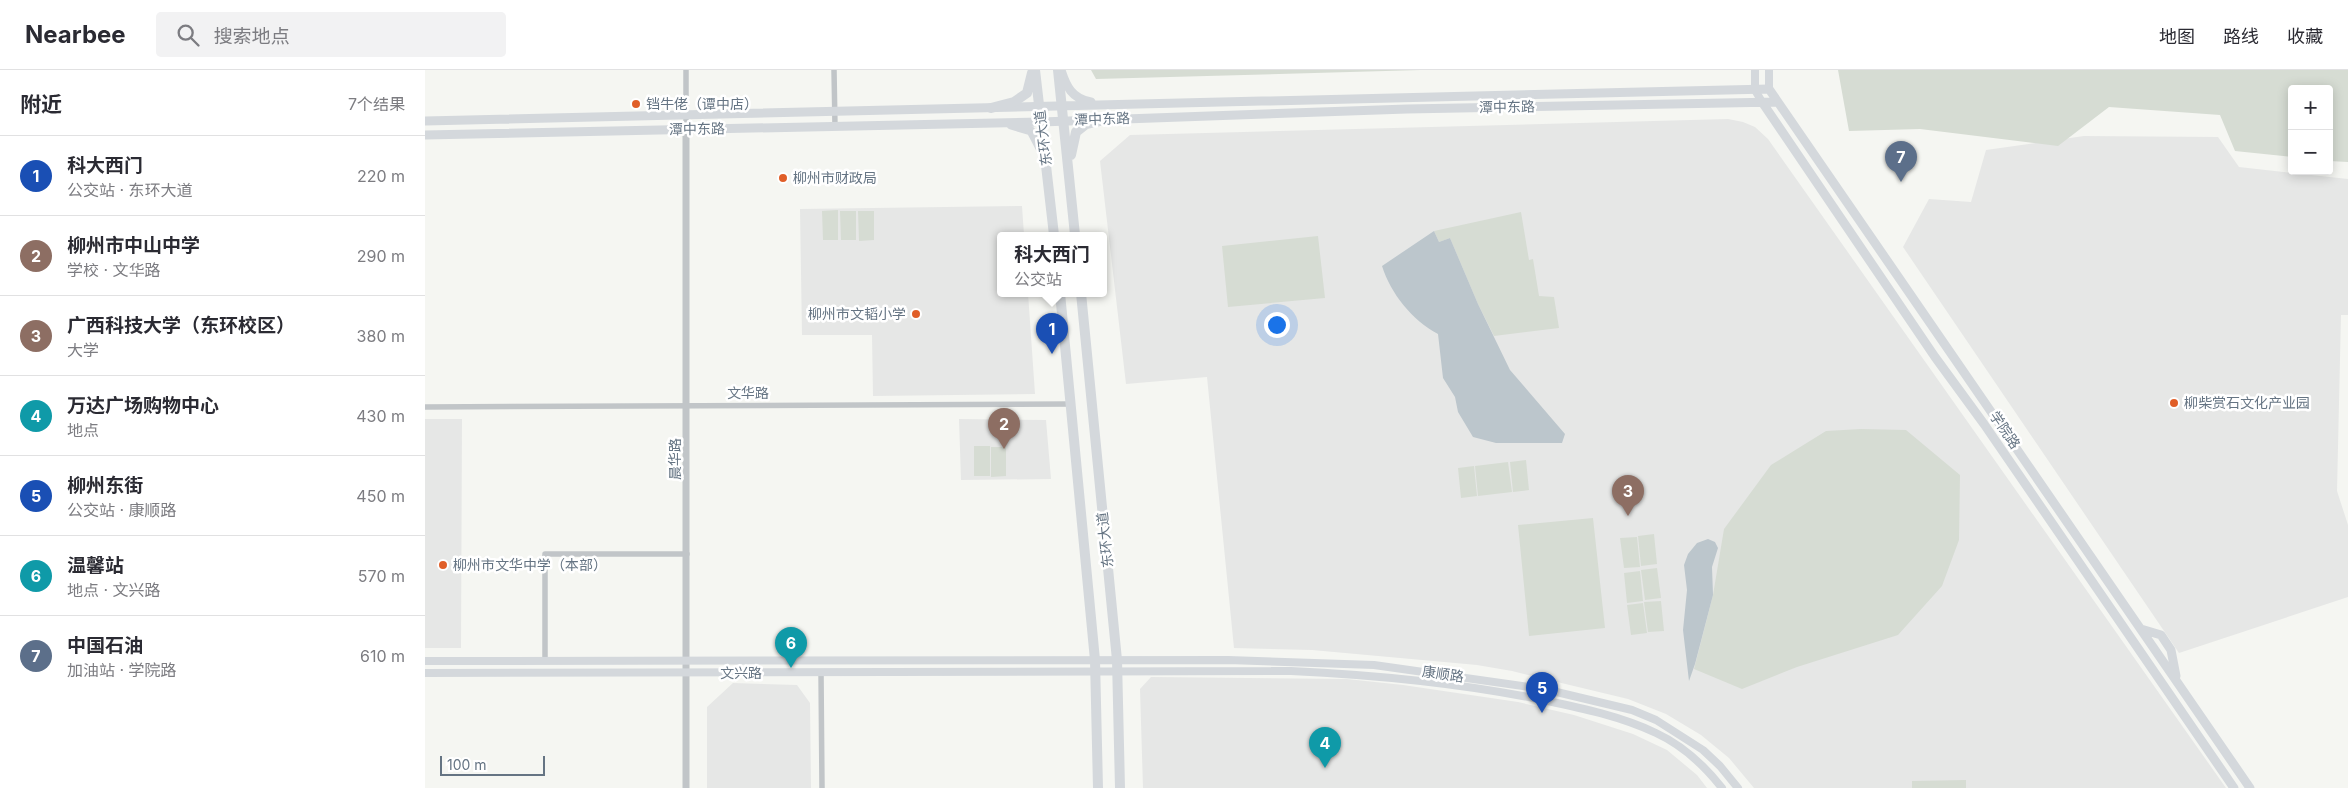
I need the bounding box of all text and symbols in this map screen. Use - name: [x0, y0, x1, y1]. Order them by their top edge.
- search box: [156, 12, 506, 57]
- text: Nearbee: [25, 20, 126, 49]
- icon: search: [174, 21, 202, 49]
- text: 搜索地点: [214, 25, 290, 48]
- text: 地图: [2159, 26, 2195, 47]
- text: 路线: [2223, 26, 2259, 47]
- text: 收藏: [2287, 26, 2323, 47]
- map controls: [2288, 85, 2333, 175]
- button: +: [2288, 85, 2333, 130]
- text: 附近: [20, 92, 62, 117]
- text: 7个结果: [348, 94, 405, 114]
- place label: 铛牛佬（谭中店）: [646, 95, 758, 112]
- marker: 铛牛佬（谭中店）: [630, 98, 642, 110]
- street label: 潭中东路: [1479, 98, 1535, 115]
- street label: 东环大道: [1031, 109, 1054, 167]
- street label: 潭中东路: [1074, 109, 1130, 128]
- street label: 潭中东路: [669, 120, 725, 137]
- button: −: [2288, 130, 2333, 175]
- pin: 7: [1885, 141, 1917, 182]
- text: 科大西门: [67, 154, 143, 177]
- text: 1: [33, 166, 39, 186]
- text: 220 m: [357, 166, 405, 186]
- place label: 柳州市财政局: [793, 169, 877, 186]
- marker: 柳州市财政局: [777, 172, 789, 184]
- text: 公交站 · 东环大道: [67, 180, 193, 200]
- popup: [997, 232, 1107, 297]
- text: 柳州市中山中学: [67, 234, 200, 257]
- text: 科大西门: [1014, 243, 1090, 266]
- text: 2: [31, 246, 41, 266]
- text: 290 m: [357, 246, 405, 266]
- text: 学校 · 文华路: [67, 260, 161, 280]
- text: 公交站: [1014, 269, 1062, 289]
- place label: 柳州市文韬小学: [808, 305, 906, 322]
- marker: 柳州市文韬小学: [910, 308, 922, 320]
- your location: [1264, 312, 1290, 338]
- pin: 1: [1036, 313, 1068, 354]
- text: 广西科技大学（东环校区）: [67, 314, 295, 337]
- text: 3: [31, 326, 41, 346]
- text: 380 m: [357, 326, 405, 346]
- text: 大学: [67, 340, 99, 360]
- street label: 文华路: [727, 384, 769, 401]
- text: 万达广场购物中心: [67, 394, 219, 417]
- place label: 柳柴赏石文化产业园: [2184, 394, 2310, 411]
- marker: 柳柴赏石文化产业园: [2168, 397, 2180, 409]
- text: 4: [31, 406, 41, 426]
- text: 430 m: [356, 406, 405, 426]
- pin: 2: [988, 408, 1020, 449]
- street label: 学院路: [1987, 408, 2024, 452]
- text: 地点: [67, 420, 99, 440]
- street label: 晨华路: [666, 438, 683, 480]
- text: 柳州东街: [67, 474, 143, 497]
- pin: 3: [1612, 475, 1644, 516]
- text: 5: [31, 486, 41, 506]
- text: 450 m: [356, 486, 405, 506]
- text: 公交站 · 康顺路: [67, 500, 177, 520]
- street label: 东环大道: [1093, 511, 1116, 569]
- text: 温馨站: [67, 554, 124, 577]
- place label: 柳州市文华中学（本部）: [453, 556, 607, 573]
- marker: 柳州市文华中学（本部）: [437, 559, 449, 571]
- text: 6: [31, 566, 41, 586]
- text: 570 m: [358, 566, 405, 586]
- text: 地点 · 文兴路: [67, 580, 161, 600]
- pin: 6: [775, 627, 807, 668]
- text: 中国石油: [67, 634, 143, 657]
- text: 7: [31, 646, 41, 666]
- text: 610 m: [360, 646, 405, 666]
- text: 加油站 · 学院路: [67, 660, 177, 680]
- street label: 康顺路: [1421, 662, 1465, 685]
- street label: 文兴路: [720, 664, 762, 681]
- pin: 5: [1526, 672, 1558, 713]
- pin: 4: [1309, 727, 1341, 768]
- scale bar: [440, 753, 545, 776]
- text: 100 m: [447, 756, 487, 773]

